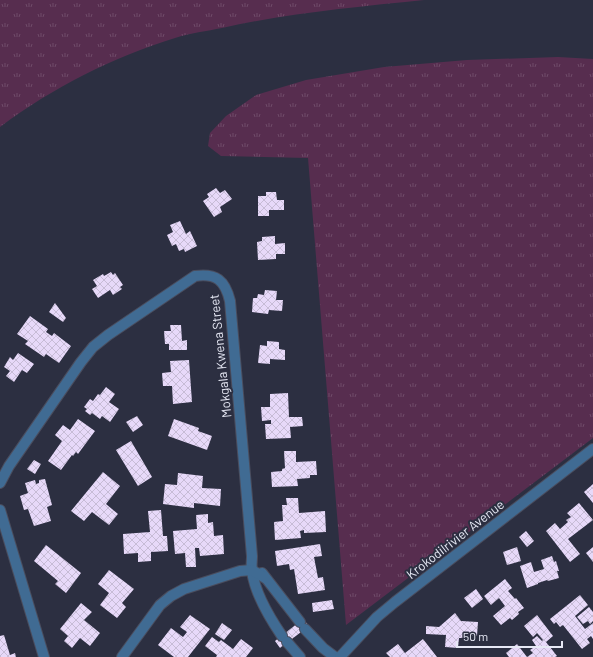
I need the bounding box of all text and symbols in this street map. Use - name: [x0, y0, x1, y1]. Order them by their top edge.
- street label: Mokgala Kwena Street: [206, 293, 234, 419]
- street label: Krokodilrivier Avenue: [403, 496, 507, 582]
- scale bar: [457, 623, 562, 649]
- text: 50 m: [463, 629, 488, 643]

